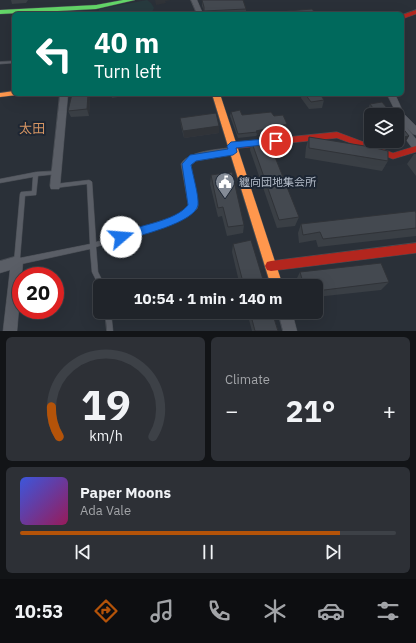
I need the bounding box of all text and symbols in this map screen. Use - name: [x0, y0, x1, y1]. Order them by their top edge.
- text: 40 m: [94, 24, 159, 61]
- icon: left: [28, 28, 80, 80]
- text: Turn left: [94, 60, 162, 83]
- map controls: [364, 108, 404, 148]
- button: layers: [364, 108, 404, 148]
- district label: 太田: [19, 120, 45, 137]
- pin: [259, 124, 293, 158]
- icon: arrive: [265, 130, 287, 152]
- public building icon: 纏向団地集会所: [214, 171, 236, 199]
- place label: 纏向団地集会所: [239, 175, 317, 189]
- position arrow: [100, 216, 142, 258]
- speed limit sign: 20: [12, 267, 64, 319]
- text: 10:54 · 1 min · 140 m: [134, 289, 282, 308]
- text: Climate: [225, 371, 270, 388]
- text: 19: [81, 377, 130, 431]
- text: 21°: [285, 391, 336, 430]
- text: −: [225, 396, 238, 425]
- text: +: [383, 396, 396, 425]
- text: km/h: [89, 426, 122, 445]
- text: Paper Moons: [80, 483, 171, 502]
- text: Ada Vale: [80, 502, 131, 519]
- icon: previous: [72, 541, 94, 563]
- icon: pause: [197, 541, 219, 563]
- icon: next: [322, 541, 344, 563]
- icon: directions: [92, 597, 120, 625]
- icon: music: [148, 597, 176, 625]
- icon: phone: [205, 597, 233, 625]
- icon: climate: [261, 597, 289, 625]
- icon: car: [317, 597, 345, 625]
- icon: filters: [374, 597, 402, 625]
- text: 10:53: [14, 600, 63, 623]

